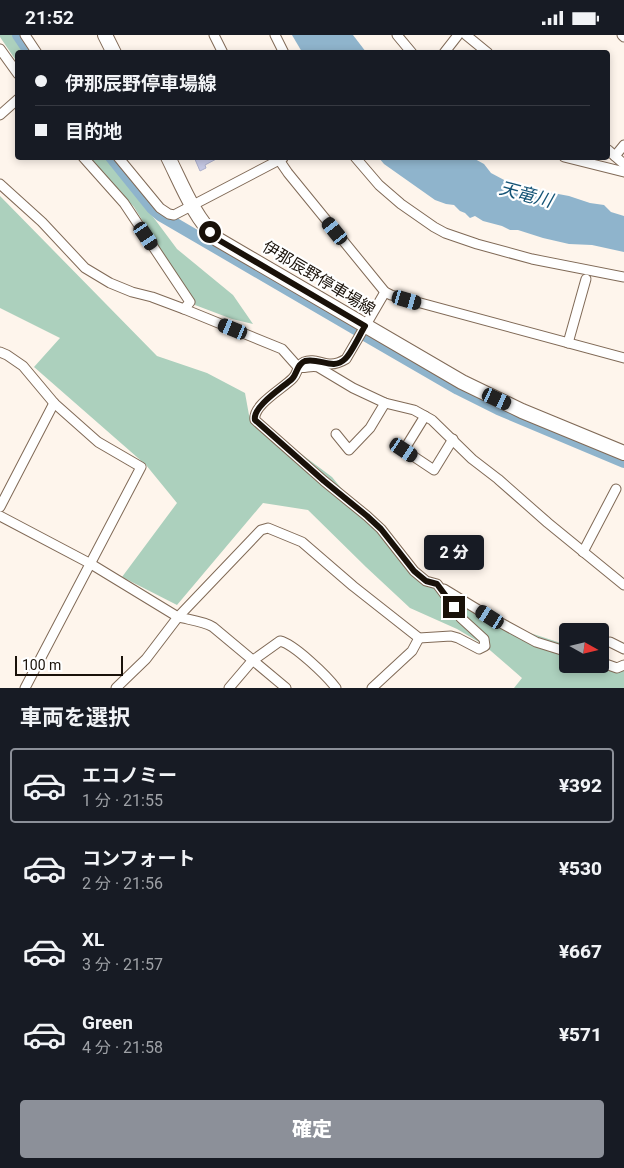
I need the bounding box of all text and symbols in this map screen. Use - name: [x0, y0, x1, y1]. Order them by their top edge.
- text: 21:52: [25, 6, 74, 29]
- text: 伊那辰野停車場線: [65, 72, 217, 95]
- text: 目的地: [65, 120, 122, 143]
- water label: 天竜川: [497, 177, 557, 212]
- car: [319, 215, 350, 247]
- car: [131, 219, 160, 253]
- route start: [199, 221, 221, 243]
- street label: 伊那辰野停車場線: [259, 237, 379, 319]
- car: [390, 289, 423, 311]
- car: [216, 316, 249, 342]
- car: [480, 386, 513, 412]
- car: [387, 435, 420, 465]
- callout: 2 分: [424, 535, 484, 569]
- text: 2 分: [439, 543, 469, 562]
- route end: [443, 596, 465, 618]
- car: [473, 603, 506, 631]
- north arrow: [559, 623, 609, 673]
- map controls: [559, 623, 609, 673]
- scale bar: [15, 653, 122, 676]
- text: 100 m: [22, 657, 61, 673]
- text: 車両を選択: [20, 705, 130, 730]
- icon: car: [22, 763, 67, 808]
- text: エコノミー: [82, 764, 177, 787]
- text: ¥392: [559, 774, 602, 797]
- text: 1 分 · 21:55: [82, 791, 163, 810]
- icon: car: [22, 846, 67, 891]
- text: コンフォート: [82, 847, 195, 870]
- text: ¥530: [559, 857, 602, 880]
- text: 2 分 · 21:56: [82, 874, 163, 893]
- text: XL: [82, 928, 104, 951]
- icon: car: [22, 929, 67, 974]
- text: ¥667: [559, 940, 602, 963]
- text: 3 分 · 21:57: [82, 955, 163, 974]
- text: Green: [82, 1011, 133, 1034]
- icon: car: [22, 1012, 67, 1057]
- text: ¥571: [559, 1023, 602, 1046]
- text: 4 分 · 21:58: [82, 1038, 163, 1057]
- button: 確定: [20, 1100, 604, 1158]

